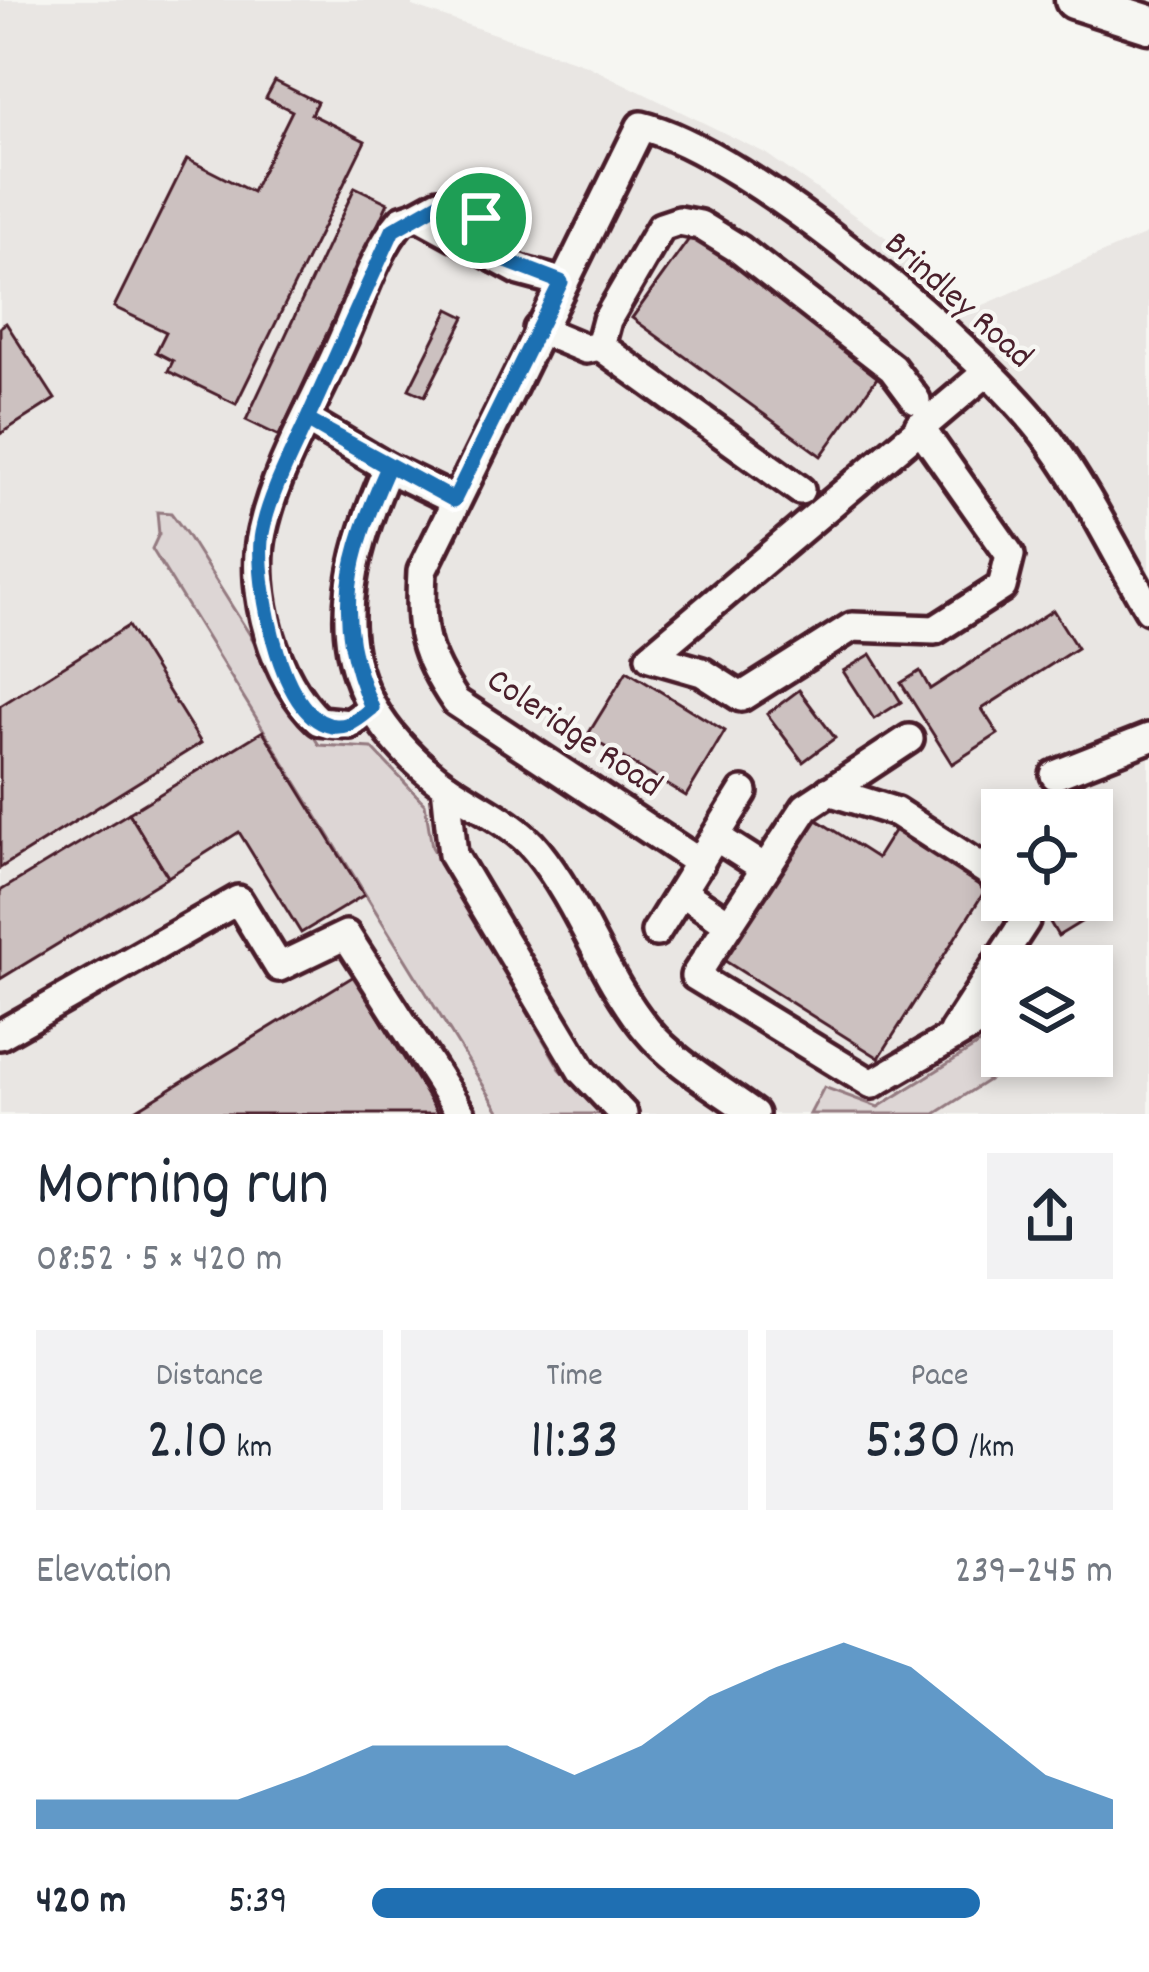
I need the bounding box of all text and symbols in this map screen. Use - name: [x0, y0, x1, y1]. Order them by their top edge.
- pin: [430, 167, 532, 269]
- icon: arrive: [448, 185, 514, 251]
- street label: Brindley Road: [871, 221, 1043, 383]
- street label: Coleridge Road: [475, 657, 671, 813]
- map controls: [981, 789, 1113, 1077]
- button: locate: [981, 789, 1113, 921]
- button: layers: [981, 945, 1113, 1077]
- text: Morning run: [36, 1142, 329, 1236]
- button: share: [987, 1153, 1113, 1279]
- text: 08:52 · 5 × 420 m: [36, 1234, 283, 1289]
- text: Distance: [156, 1354, 263, 1401]
- text: Time: [546, 1354, 603, 1401]
- text: Pace: [910, 1354, 969, 1401]
- text: 2.10: [147, 1401, 229, 1487]
- text: 11:33: [530, 1401, 619, 1487]
- text: 5:30: [864, 1401, 961, 1487]
- text: km: [229, 1426, 272, 1473]
- text: /km: [961, 1426, 1015, 1473]
- text: Elevation: [36, 1546, 172, 1601]
- text: 239–245 m: [954, 1546, 1113, 1601]
- text: 420 m: [36, 1876, 126, 1931]
- text: 5:39: [228, 1876, 288, 1931]

